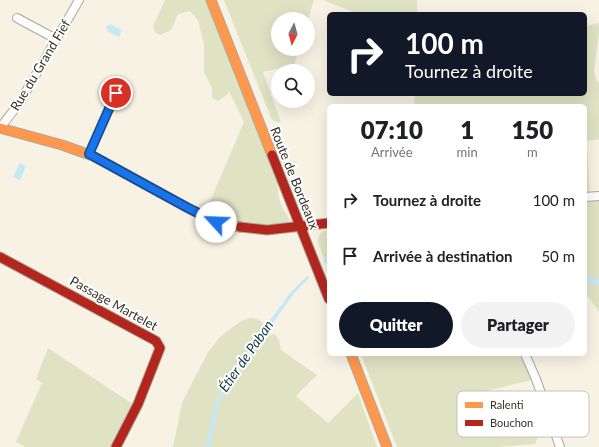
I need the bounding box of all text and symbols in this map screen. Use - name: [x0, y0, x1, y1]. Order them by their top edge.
- north arrow: [271, 12, 315, 56]
- map controls: [271, 12, 315, 108]
- street label: Rue du Grand Fief: [7, 16, 74, 113]
- text: 100 m: [405, 26, 484, 60]
- icon: right: [339, 28, 391, 80]
- text: Tournez à droite: [405, 60, 533, 82]
- button: search: [271, 64, 315, 108]
- pin: [99, 76, 133, 110]
- icon: arrive: [105, 82, 127, 104]
- text: 07:10: [361, 115, 423, 144]
- text: 1: [460, 115, 474, 144]
- text: 150: [511, 115, 553, 144]
- street label: Route de Bordeaux: [267, 124, 323, 232]
- text: Arrivée: [371, 144, 413, 160]
- text: min: [457, 144, 478, 160]
- text: m: [527, 144, 538, 160]
- icon: right: [339, 189, 361, 211]
- text: Tournez à droite: [373, 191, 481, 209]
- text: 100 m: [533, 191, 575, 209]
- position arrow: [195, 201, 237, 243]
- icon: arrive: [339, 245, 361, 267]
- text: Arrivée à destination: [373, 247, 512, 265]
- text: 50 m: [541, 247, 575, 265]
- street label: Passage Martelet: [67, 272, 161, 334]
- button: Quitter: [339, 302, 453, 348]
- button: Partager: [461, 302, 575, 348]
- water label: Étier de Paban: [215, 317, 277, 395]
- legend: [457, 391, 589, 437]
- text: Ralenti: [490, 398, 524, 411]
- text: Bouchon: [490, 416, 533, 429]

